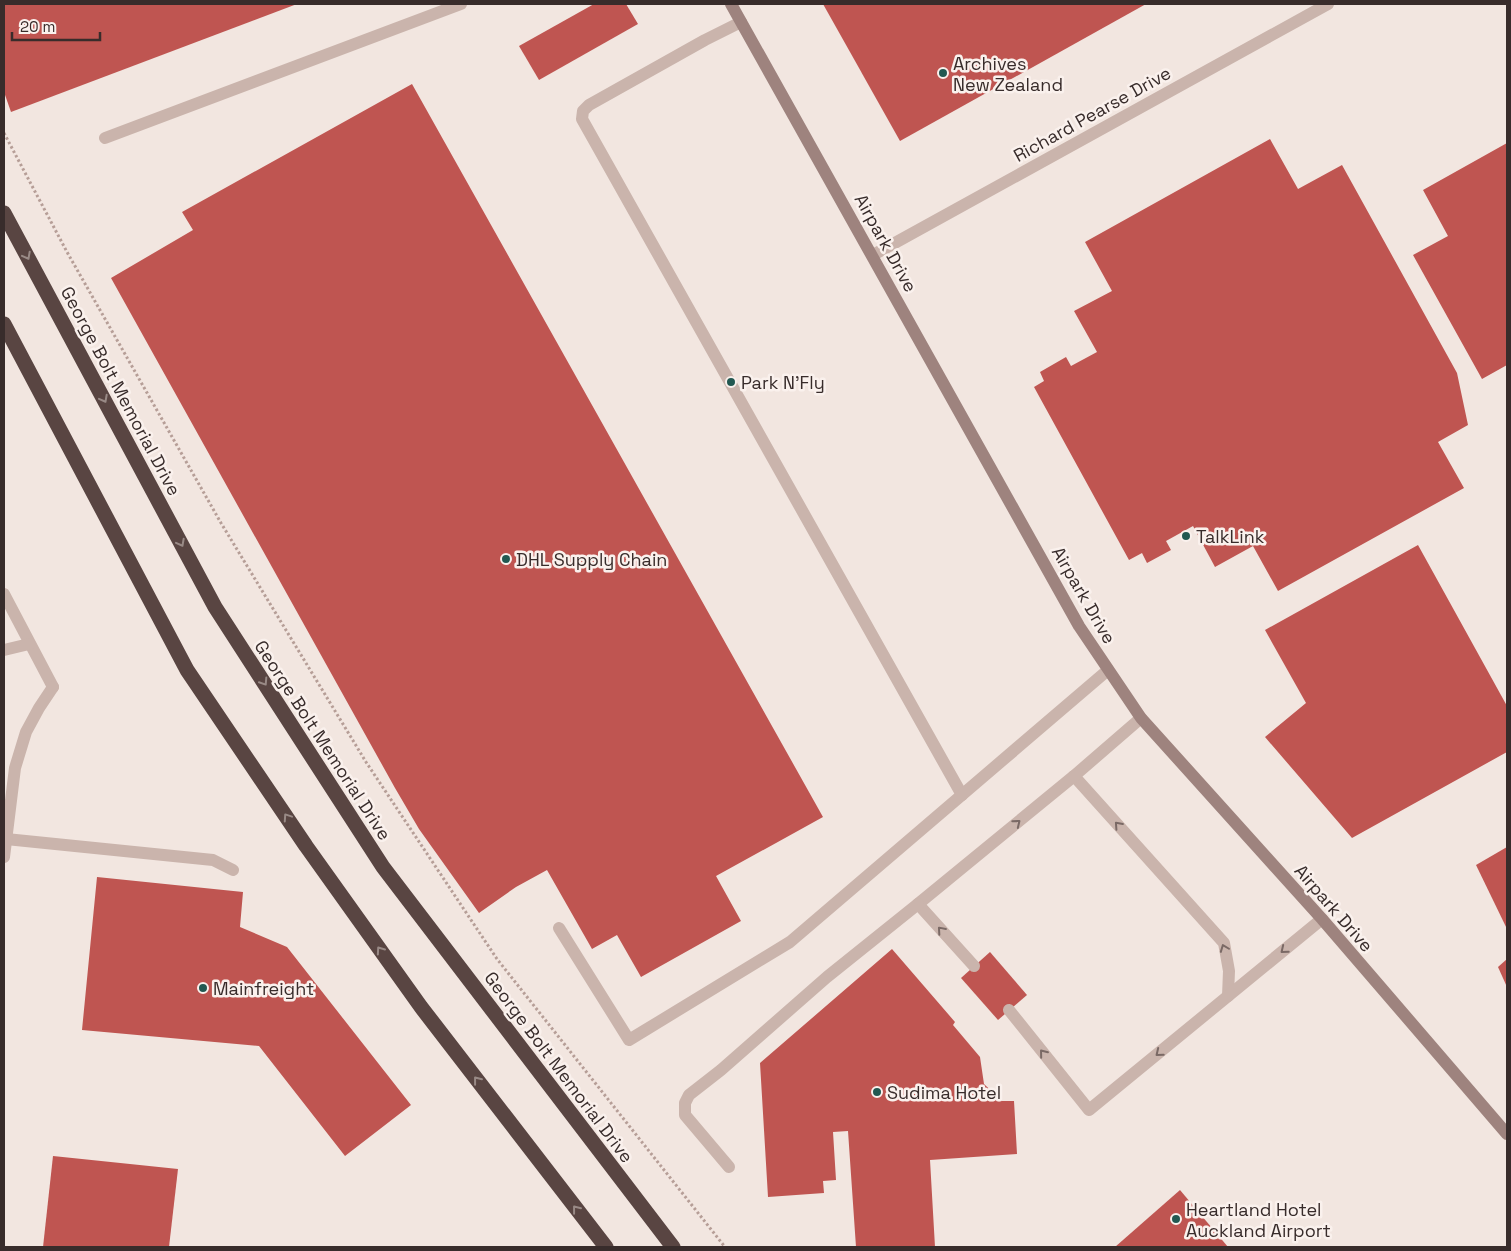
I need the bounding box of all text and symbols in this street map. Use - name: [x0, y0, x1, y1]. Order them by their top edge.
- scale bar: [12, 10, 100, 42]
- text: 20 m: [20, 17, 55, 36]
- place label: Archives New Zealand: [953, 52, 1063, 96]
- street label: Richard Pearse Drive: [1009, 61, 1175, 167]
- marker: Archives New Zealand: [937, 67, 949, 79]
- street label: Airpark Drive: [850, 190, 922, 296]
- one-way arrow: [21, 251, 31, 260]
- street label: George Bolt Memorial Drive: [56, 282, 186, 500]
- place label: Park N'Fly: [741, 371, 825, 394]
- marker: Park N'Fly: [725, 376, 737, 388]
- one-way arrow: [98, 394, 108, 403]
- place label: TalkLink: [1196, 525, 1265, 548]
- marker: TalkLink: [1180, 530, 1192, 542]
- one-way arrow: [175, 537, 185, 546]
- street label: Airpark Drive: [1047, 542, 1121, 648]
- place label: DHL Supply Chain: [516, 548, 667, 571]
- marker: DHL Supply Chain: [500, 553, 512, 565]
- street label: George Bolt Memorial Drive: [250, 636, 396, 844]
- one-way arrow: [258, 676, 267, 686]
- one-way arrow: [284, 813, 293, 822]
- one-way arrow: [1011, 820, 1020, 829]
- one-way arrow: [1115, 822, 1124, 831]
- street label: Airpark Drive: [1290, 859, 1378, 957]
- one-way arrow: [938, 927, 947, 936]
- one-way arrow: [1220, 944, 1230, 953]
- one-way arrow: [1281, 944, 1290, 952]
- one-way arrow: [377, 946, 386, 955]
- street label: George Bolt Memorial Drive: [479, 967, 639, 1167]
- place label: Mainfreight: [213, 977, 314, 1000]
- marker: Mainfreight: [197, 982, 209, 994]
- one-way arrow: [1155, 1047, 1164, 1056]
- one-way arrow: [1041, 1050, 1049, 1059]
- one-way arrow: [474, 1076, 483, 1086]
- place label: Sudima Hotel: [887, 1081, 1001, 1104]
- marker: Sudima Hotel: [871, 1086, 883, 1098]
- place label: Heartland Hotel Auckland Airport: [1186, 1198, 1331, 1242]
- one-way arrow: [574, 1206, 582, 1215]
- marker: Heartland Hotel Auckland Airport: [1170, 1213, 1182, 1225]

